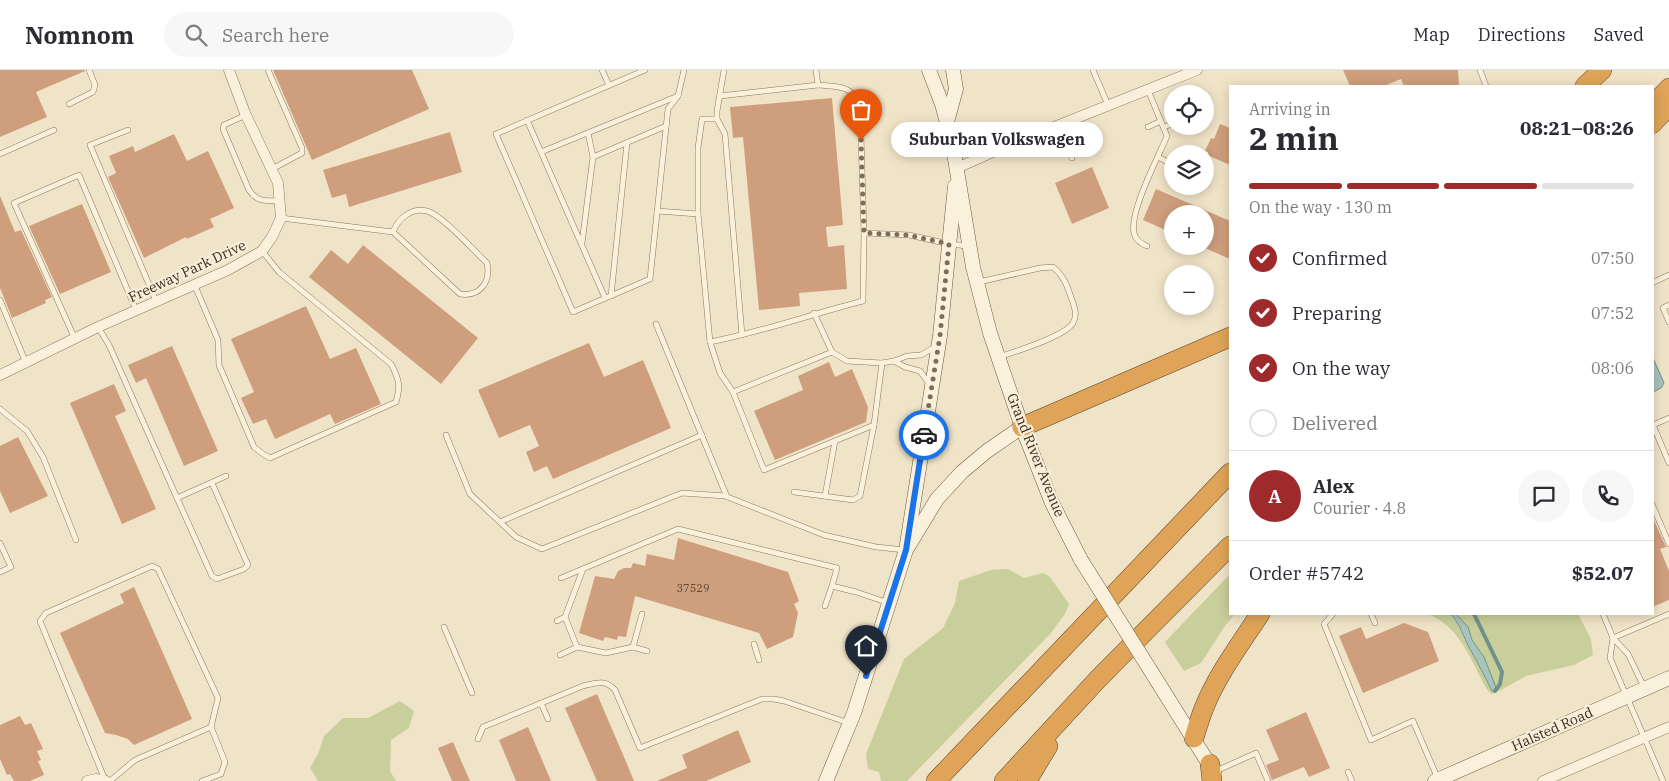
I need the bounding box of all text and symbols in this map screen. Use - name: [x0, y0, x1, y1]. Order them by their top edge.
- search box: [164, 12, 514, 57]
- text: Nomnom: [25, 19, 134, 51]
- icon: search: [182, 21, 210, 49]
- text: Search here: [222, 23, 329, 47]
- text: Map: [1413, 23, 1450, 46]
- text: Directions: [1478, 23, 1566, 46]
- text: Saved: [1594, 23, 1644, 46]
- map controls: [1164, 85, 1214, 315]
- button: locate: [1164, 85, 1214, 135]
- pin: [840, 89, 882, 140]
- icon: bag: [847, 96, 875, 124]
- text: Arriving in: [1249, 99, 1331, 119]
- text: 08:21–08:26: [1520, 116, 1634, 140]
- text: 2 min: [1249, 117, 1339, 159]
- callout: Suburban Volkswagen: [891, 122, 1104, 158]
- text: Suburban Volkswagen: [909, 129, 1085, 149]
- button: layers: [1164, 145, 1214, 195]
- text: On the way · 130 m: [1249, 197, 1392, 217]
- button: +: [1164, 205, 1214, 255]
- street label: Freeway Park Drive: [125, 236, 249, 306]
- icon: check: [1249, 244, 1277, 272]
- text: Confirmed: [1292, 246, 1387, 270]
- text: 07:50: [1591, 248, 1634, 268]
- button: −: [1164, 265, 1214, 315]
- icon: check: [1249, 299, 1277, 327]
- text: Preparing: [1292, 301, 1381, 325]
- text: 07:52: [1591, 303, 1634, 323]
- icon: check: [1249, 354, 1277, 382]
- text: On the way: [1292, 356, 1390, 380]
- text: 08:06: [1591, 358, 1634, 378]
- street label: Grand River Avenue: [1003, 390, 1069, 520]
- courier: [899, 410, 949, 460]
- text: Delivered: [1292, 411, 1378, 435]
- icon: car: [910, 421, 938, 449]
- button: chat: [1518, 470, 1570, 522]
- button: phone: [1582, 470, 1634, 522]
- text: Alex: [1313, 474, 1354, 498]
- text: A: [1268, 484, 1282, 508]
- text: Courier · 4.8: [1313, 498, 1406, 518]
- text: Order #5742: [1249, 561, 1364, 585]
- text: $52.07: [1572, 561, 1634, 585]
- house number: 37529: [677, 581, 710, 595]
- pin: [845, 625, 887, 676]
- icon: home: [852, 632, 880, 660]
- street label: Halsted Road: [1508, 703, 1596, 755]

